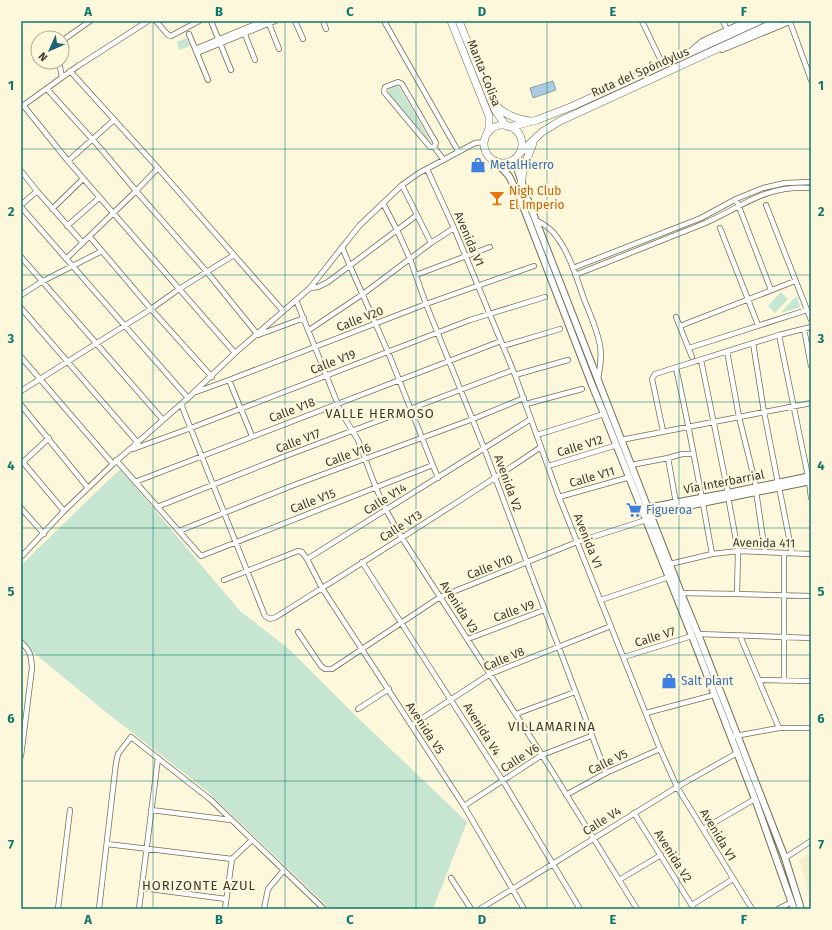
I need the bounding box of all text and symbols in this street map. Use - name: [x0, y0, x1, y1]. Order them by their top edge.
- text: A: [83, 4, 92, 19]
- text: B: [215, 4, 223, 19]
- text: C: [346, 4, 354, 19]
- text: D: [478, 4, 487, 19]
- text: E: [610, 4, 617, 19]
- text: F: [741, 4, 748, 19]
- north arrow: [30, 30, 70, 70]
- street label: Manta-Colisa: [464, 38, 504, 108]
- street label: Ruta del Spóndylus: [589, 44, 691, 100]
- text: N: [36, 50, 50, 64]
- text: 1: [8, 78, 14, 93]
- text: 1: [818, 78, 824, 93]
- shop icon: MetalHierro: [469, 156, 487, 174]
- place label: MetalHierro: [490, 158, 554, 172]
- place label: Nigh Club El Imperio: [509, 184, 565, 212]
- bar icon: Nigh Club El Imperio: [488, 189, 506, 207]
- text: 2: [8, 204, 15, 219]
- text: 2: [818, 204, 825, 219]
- street label: Avenida V1: [451, 209, 487, 269]
- street label: Calle V20: [335, 304, 386, 334]
- text: 3: [7, 331, 15, 346]
- text: 3: [817, 331, 825, 346]
- street label: Calle V19: [308, 347, 358, 377]
- street label: Calle V18: [267, 395, 317, 425]
- district label: VALLE HERMOSO: [325, 406, 435, 421]
- street label: Calle V17: [274, 426, 322, 456]
- street label: Calle V12: [555, 432, 605, 460]
- street label: Calle V16: [323, 440, 373, 470]
- street label: Avenida V2: [491, 453, 525, 513]
- text: 4: [7, 458, 15, 473]
- text: 4: [817, 458, 825, 473]
- street label: Calle V11: [568, 464, 616, 490]
- street label: Vía Interbarrial: [682, 467, 766, 497]
- street label: Calle V14: [361, 480, 409, 518]
- street label: Calle V15: [288, 486, 338, 516]
- supermarket icon: Figueroa: [625, 501, 643, 519]
- place label: Figueroa: [646, 503, 692, 517]
- street label: Calle V13: [377, 508, 425, 544]
- street label: Avenida V1: [571, 511, 605, 571]
- street label: Avenida 411: [733, 535, 795, 551]
- street label: Calle V10: [465, 552, 515, 582]
- street label: Avenida V3: [437, 578, 481, 636]
- text: 5: [8, 584, 15, 599]
- text: 5: [818, 584, 825, 599]
- street label: Calle V9: [492, 597, 536, 625]
- street label: Calle V7: [633, 624, 677, 650]
- street label: Calle V8: [482, 644, 527, 674]
- shop icon: Salt plant: [660, 672, 678, 690]
- place label: Salt plant: [681, 674, 734, 688]
- street label: Avenida V5: [403, 699, 447, 757]
- street label: Avenida V4: [460, 700, 504, 758]
- text: 6: [7, 711, 15, 726]
- text: 6: [817, 711, 825, 726]
- district label: VILLAMARINA: [508, 719, 596, 734]
- street label: Calle V6: [498, 741, 542, 775]
- street label: Calle V5: [586, 746, 630, 778]
- street label: Calle V4: [580, 803, 624, 838]
- street label: Avenida V1: [697, 806, 739, 864]
- street label: Avenida V2: [651, 827, 695, 885]
- text: 7: [8, 837, 14, 852]
- text: 7: [818, 837, 824, 852]
- district label: HORIZONTE AZUL: [142, 878, 256, 893]
- text: A: [83, 912, 92, 927]
- text: B: [215, 912, 223, 927]
- text: C: [346, 912, 354, 927]
- text: D: [478, 912, 487, 927]
- text: E: [610, 912, 617, 927]
- text: F: [741, 912, 748, 927]

